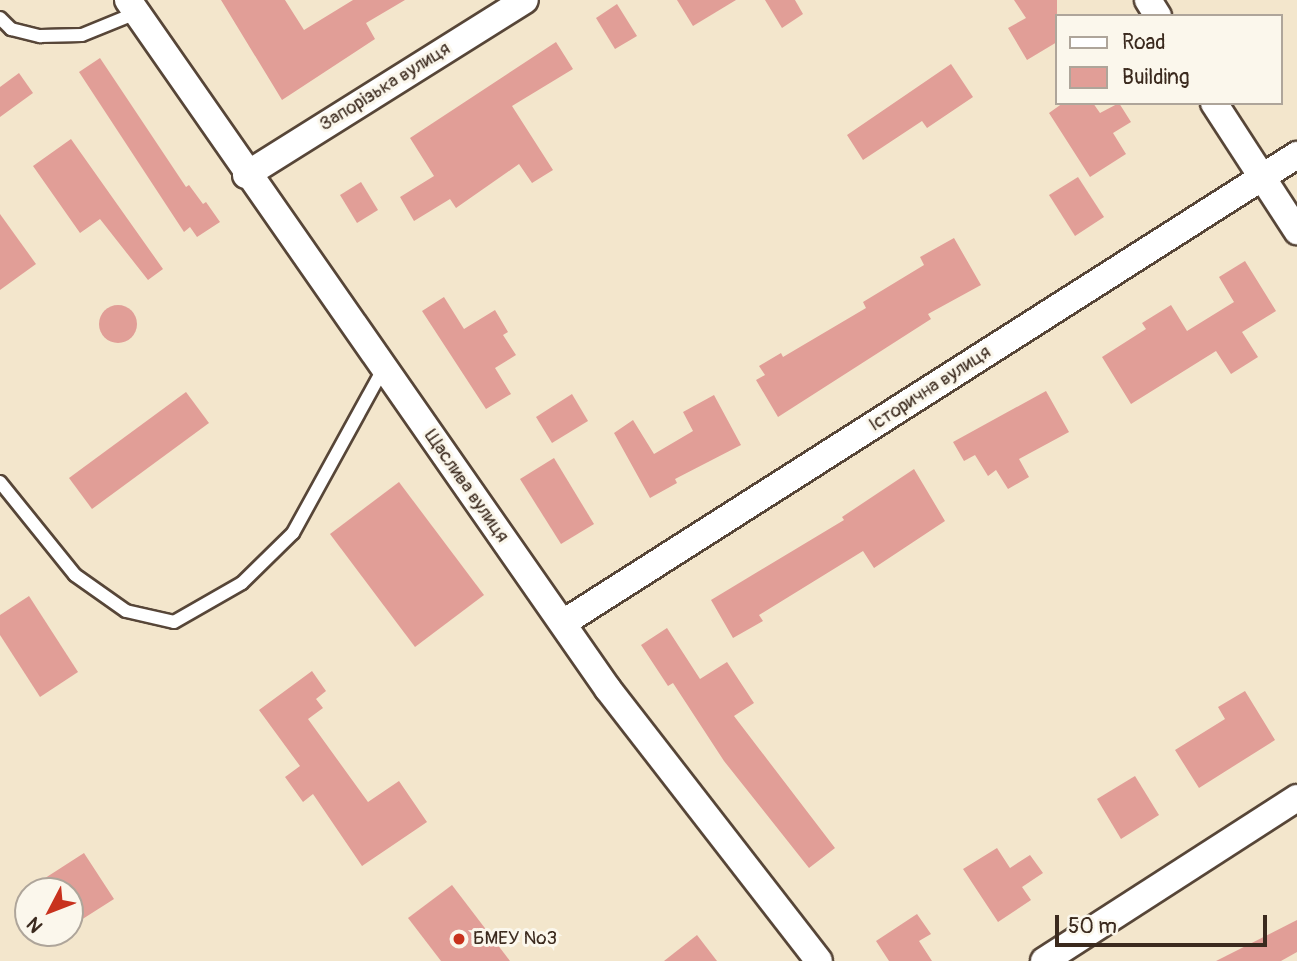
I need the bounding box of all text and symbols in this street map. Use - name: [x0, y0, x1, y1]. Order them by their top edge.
- legend: [1056, 14, 1283, 105]
- text: Road: [1122, 29, 1166, 56]
- street label: Запорізька вулиця: [315, 38, 455, 136]
- text: Building: [1122, 64, 1189, 91]
- street label: Історична вулиця: [865, 341, 995, 437]
- street label: Щаслива вулиця: [419, 425, 513, 547]
- north arrow: [14, 877, 84, 947]
- scale bar: [1059, 902, 1271, 946]
- text: N: [22, 912, 48, 938]
- text: 50 m: [1068, 913, 1117, 940]
- place label: БМЕУ №3: [473, 928, 557, 950]
- marker: БМЕУ №3: [451, 931, 467, 947]

